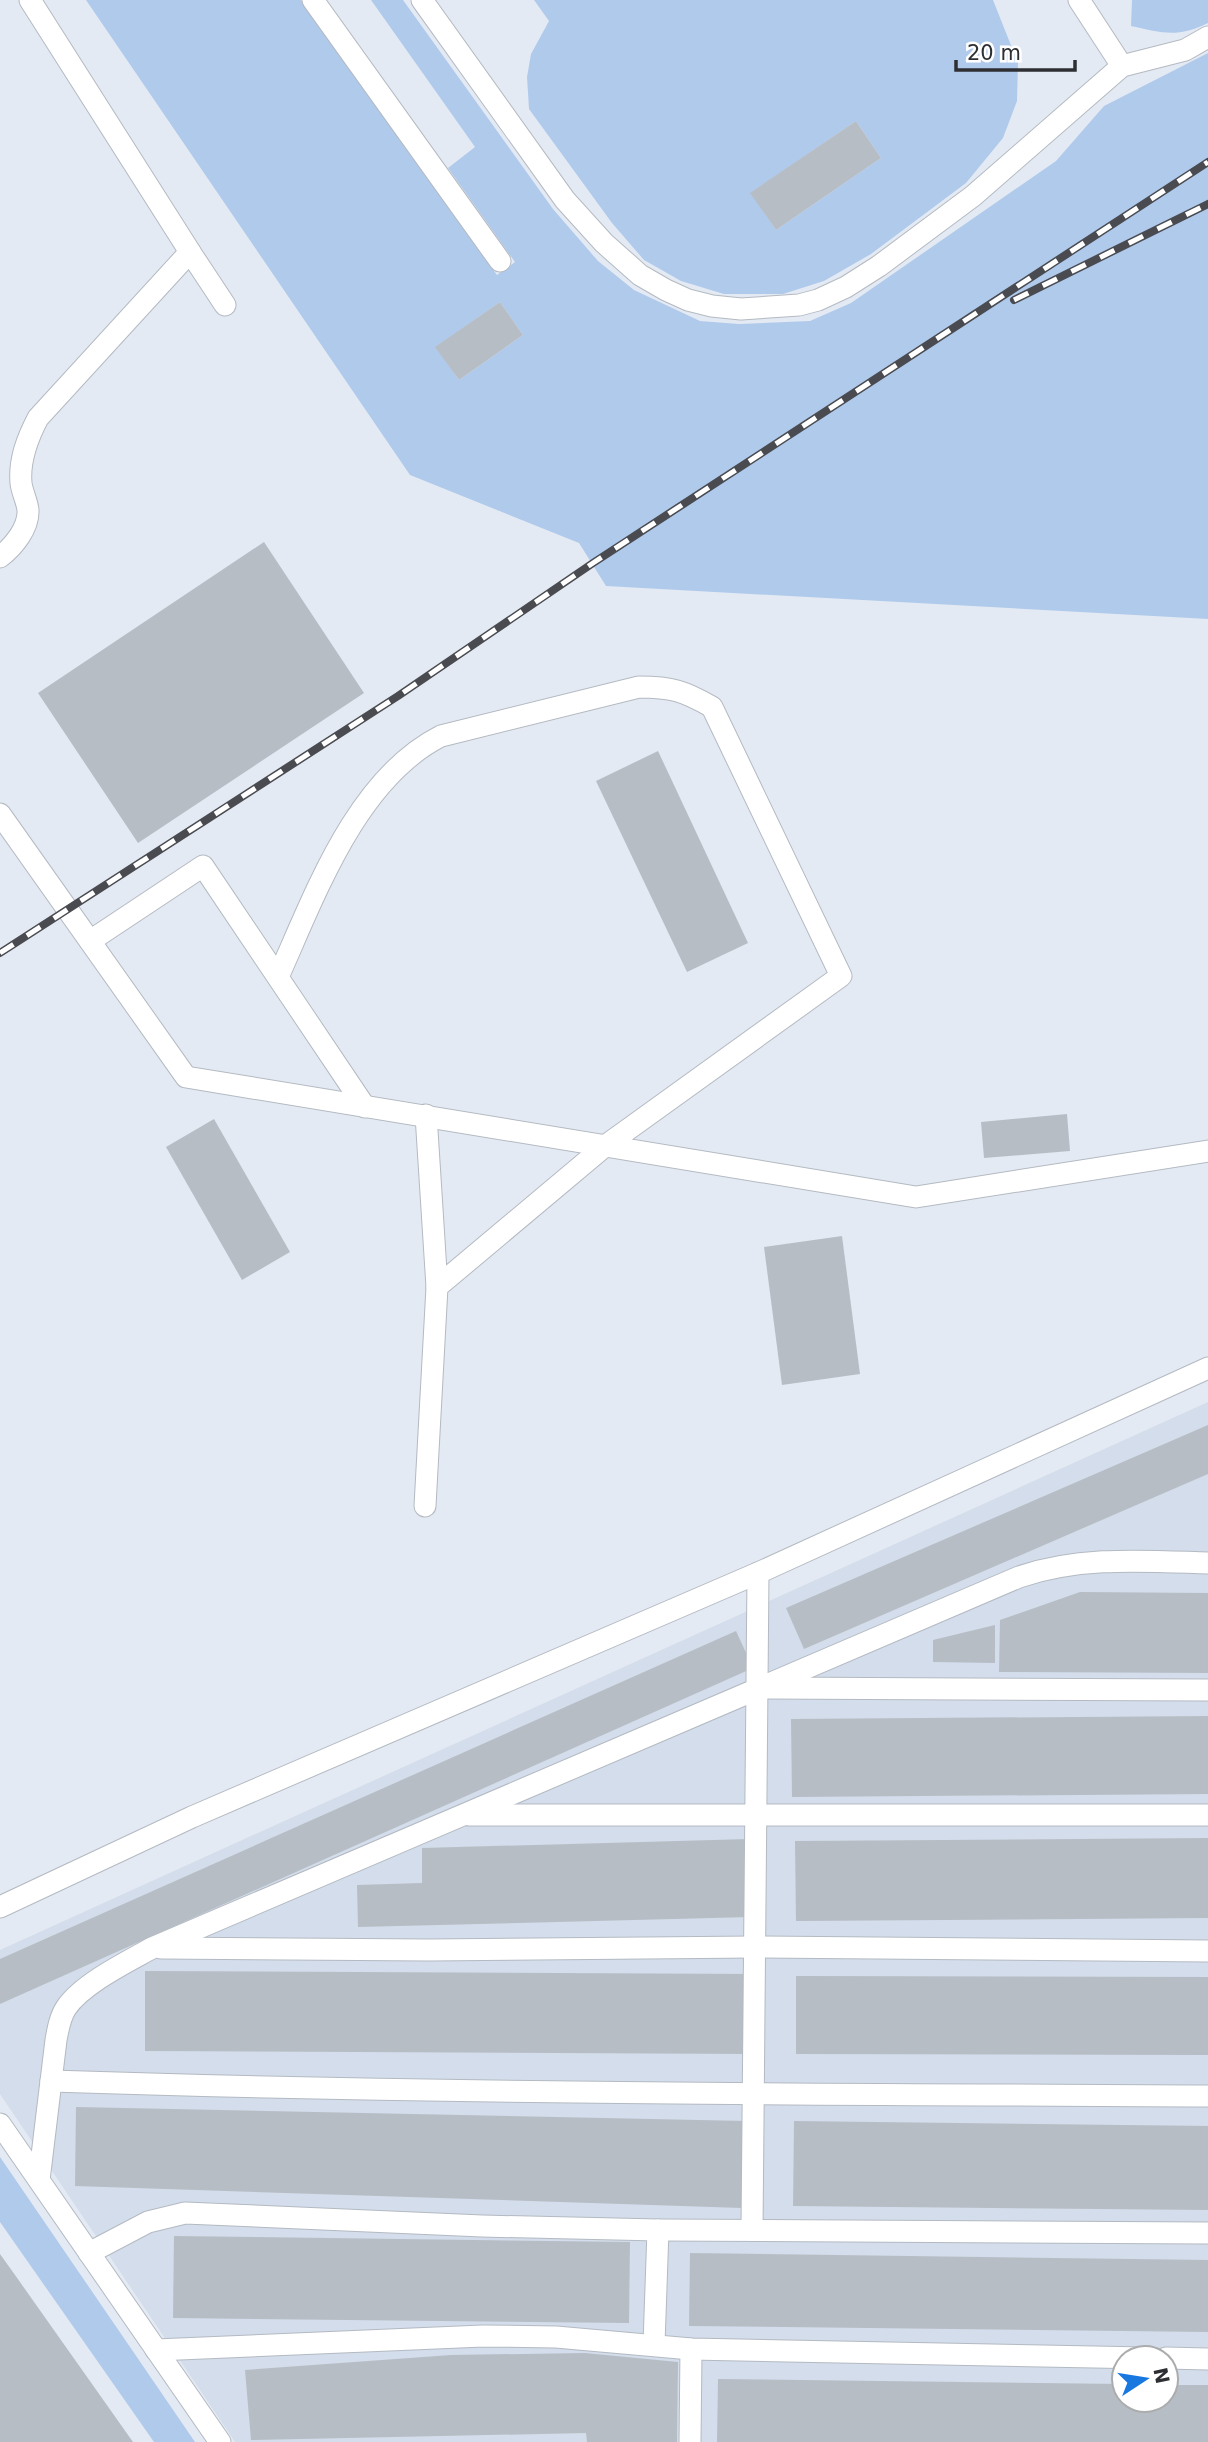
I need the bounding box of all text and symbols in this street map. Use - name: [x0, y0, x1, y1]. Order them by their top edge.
- scale bar: [956, 28, 1075, 72]
- text: 20 m: [967, 41, 1021, 65]
- north arrow: [1110, 2344, 1180, 2414]
- text: N: [1149, 2365, 1174, 2386]

